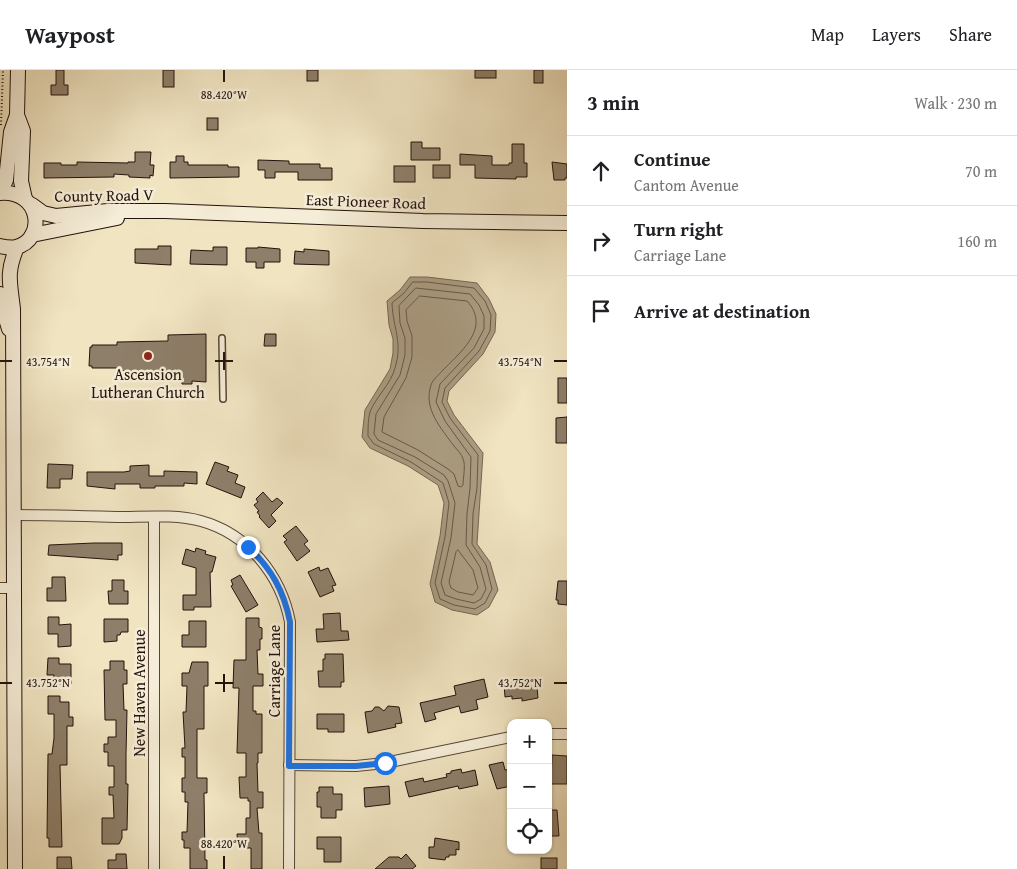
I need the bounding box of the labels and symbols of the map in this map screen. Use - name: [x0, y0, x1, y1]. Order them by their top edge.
- text: 88.420°W: [201, 86, 248, 103]
- street label: County Road V: [54, 182, 154, 208]
- street label: East Pioneer Road: [306, 187, 427, 215]
- marker: Ascension Lutheran Church: [142, 350, 154, 362]
- text: 43.754°N: [26, 353, 70, 370]
- text: 43.754°N: [498, 353, 542, 370]
- place label: Ascension Lutheran Church: [91, 362, 205, 404]
- route end: [237, 536, 260, 559]
- street label: Carriage Lane: [262, 625, 286, 717]
- street label: New Haven Avenue: [127, 629, 151, 757]
- text: 43.752°N: [26, 674, 70, 691]
- text: 43.752°N: [498, 674, 542, 691]
- route start: [374, 752, 397, 775]
- text: 88.420°W: [201, 835, 248, 852]

